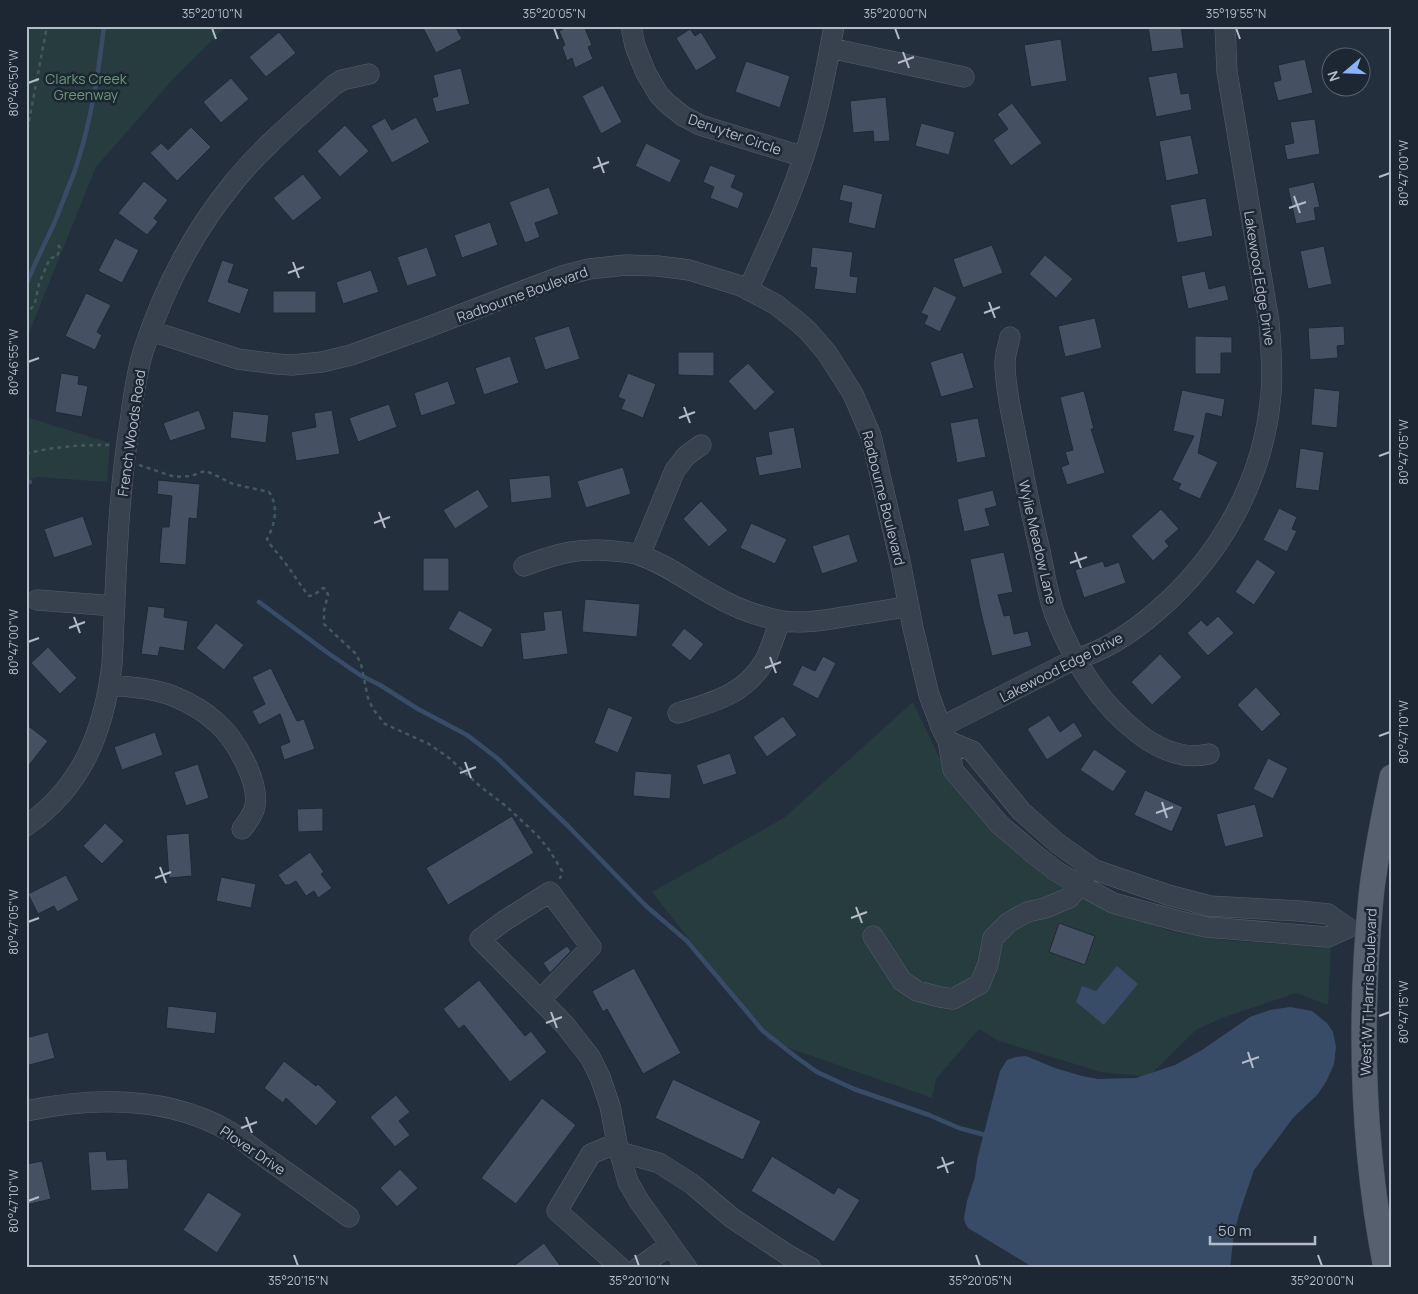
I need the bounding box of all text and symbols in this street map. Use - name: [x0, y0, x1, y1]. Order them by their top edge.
- text: 35°20'10"N: [182, 5, 242, 22]
- text: 35°20'05"N: [523, 5, 585, 22]
- text: 35°20'00"N: [863, 5, 927, 22]
- text: 35°19'55"N: [1206, 5, 1266, 22]
- north arrow: [1320, 48, 1370, 98]
- text: 80°46'50"W: [5, 49, 22, 116]
- park label: Clarks Creek Greenway: [45, 69, 128, 104]
- text: N: [1323, 69, 1344, 84]
- street label: Deruyter Circle: [686, 109, 784, 159]
- text: 80°47'00"W: [1395, 139, 1412, 206]
- street label: Lakewood Edge Drive: [1240, 209, 1280, 347]
- street label: Radbourne Boulevard: [454, 261, 590, 327]
- text: 80°46'55"W: [5, 328, 22, 395]
- street label: French Woods Road: [113, 369, 149, 497]
- text: 80°47'05"W: [1395, 418, 1412, 485]
- street label: Radbourne Boulevard: [858, 429, 910, 567]
- street label: Wylie Meadow Lane: [1014, 478, 1062, 606]
- text: 80°47'00"W: [5, 608, 22, 675]
- street label: Lakewood Edge Drive: [996, 628, 1126, 706]
- text: 80°47'10"W: [1395, 700, 1412, 764]
- text: 80°47'05"W: [5, 888, 22, 955]
- street label: West W T Harris Boulevard: [1356, 908, 1380, 1076]
- text: 80°47'15"W: [1395, 980, 1412, 1043]
- street label: Plover Drive: [216, 1121, 290, 1179]
- text: 80°47'10"W: [5, 1169, 22, 1233]
- scale bar: [1210, 1214, 1316, 1246]
- text: 50 m: [1218, 1220, 1252, 1241]
- text: 35°20'15"N: [268, 1272, 328, 1289]
- text: 35°20'10"N: [609, 1272, 669, 1289]
- text: 35°20'05"N: [949, 1272, 1011, 1289]
- text: 35°20'00"N: [1290, 1272, 1354, 1289]

